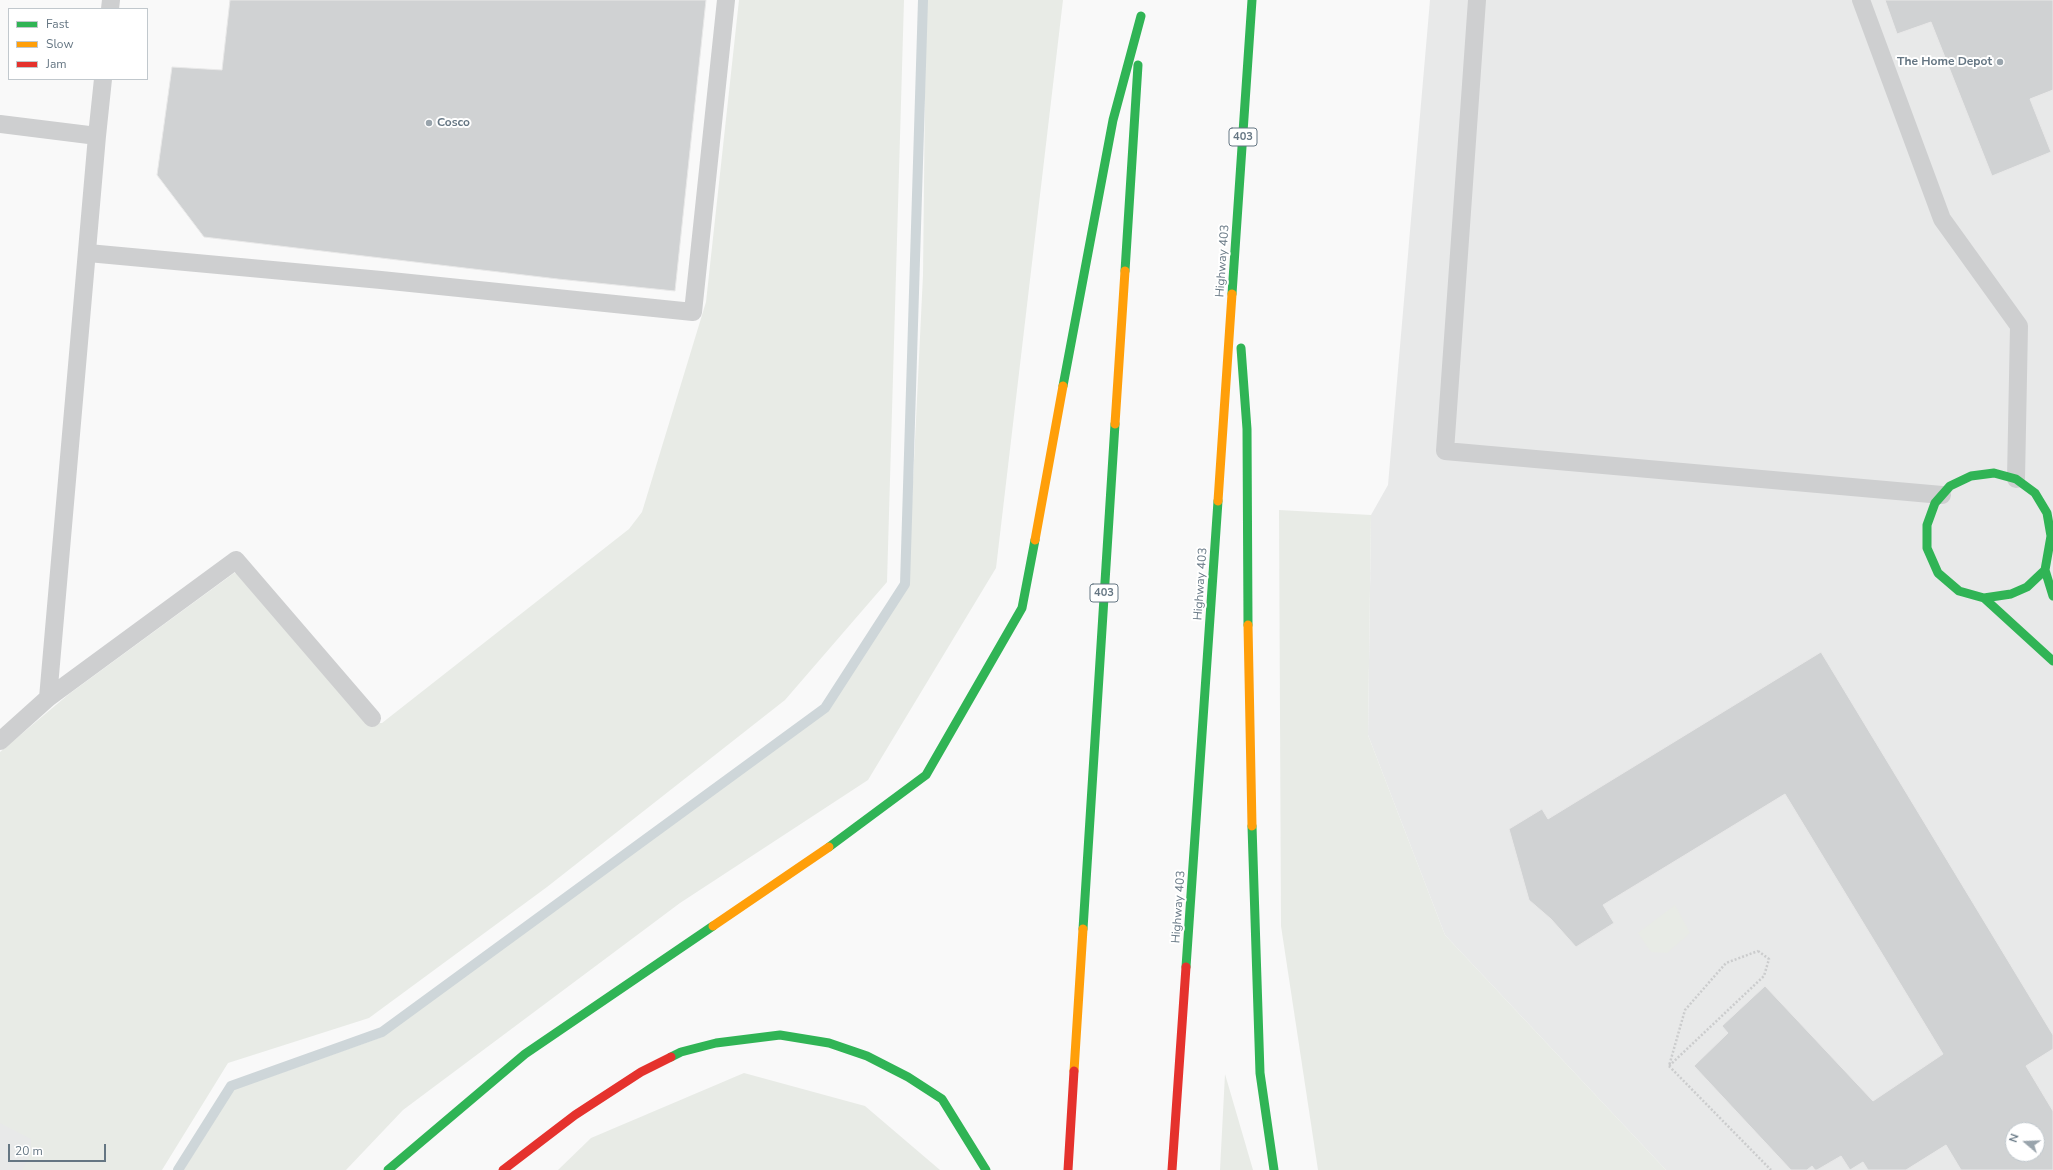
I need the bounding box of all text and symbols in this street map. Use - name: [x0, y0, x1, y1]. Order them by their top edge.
- legend: [8, 8, 148, 80]
- text: Fast: [46, 16, 69, 32]
- text: Slow: [46, 36, 74, 52]
- place label: The Home Depot: [1897, 55, 1992, 69]
- text: Jam: [46, 56, 67, 72]
- marker: The Home Depot: [1995, 57, 2005, 67]
- place label: Cosco: [437, 116, 470, 130]
- marker: Cosco: [424, 118, 434, 128]
- road number: 403: [1229, 128, 1257, 146]
- street label: Highway 403: [1213, 224, 1233, 298]
- street label: Highway 403: [1191, 547, 1211, 621]
- road number: 403: [1090, 584, 1118, 602]
- street label: Highway 403: [1169, 870, 1189, 944]
- north arrow: [2005, 1122, 2045, 1162]
- text: N: [2006, 1132, 2023, 1145]
- scale bar: [10, 1136, 108, 1162]
- text: 20 m: [15, 1143, 43, 1159]

